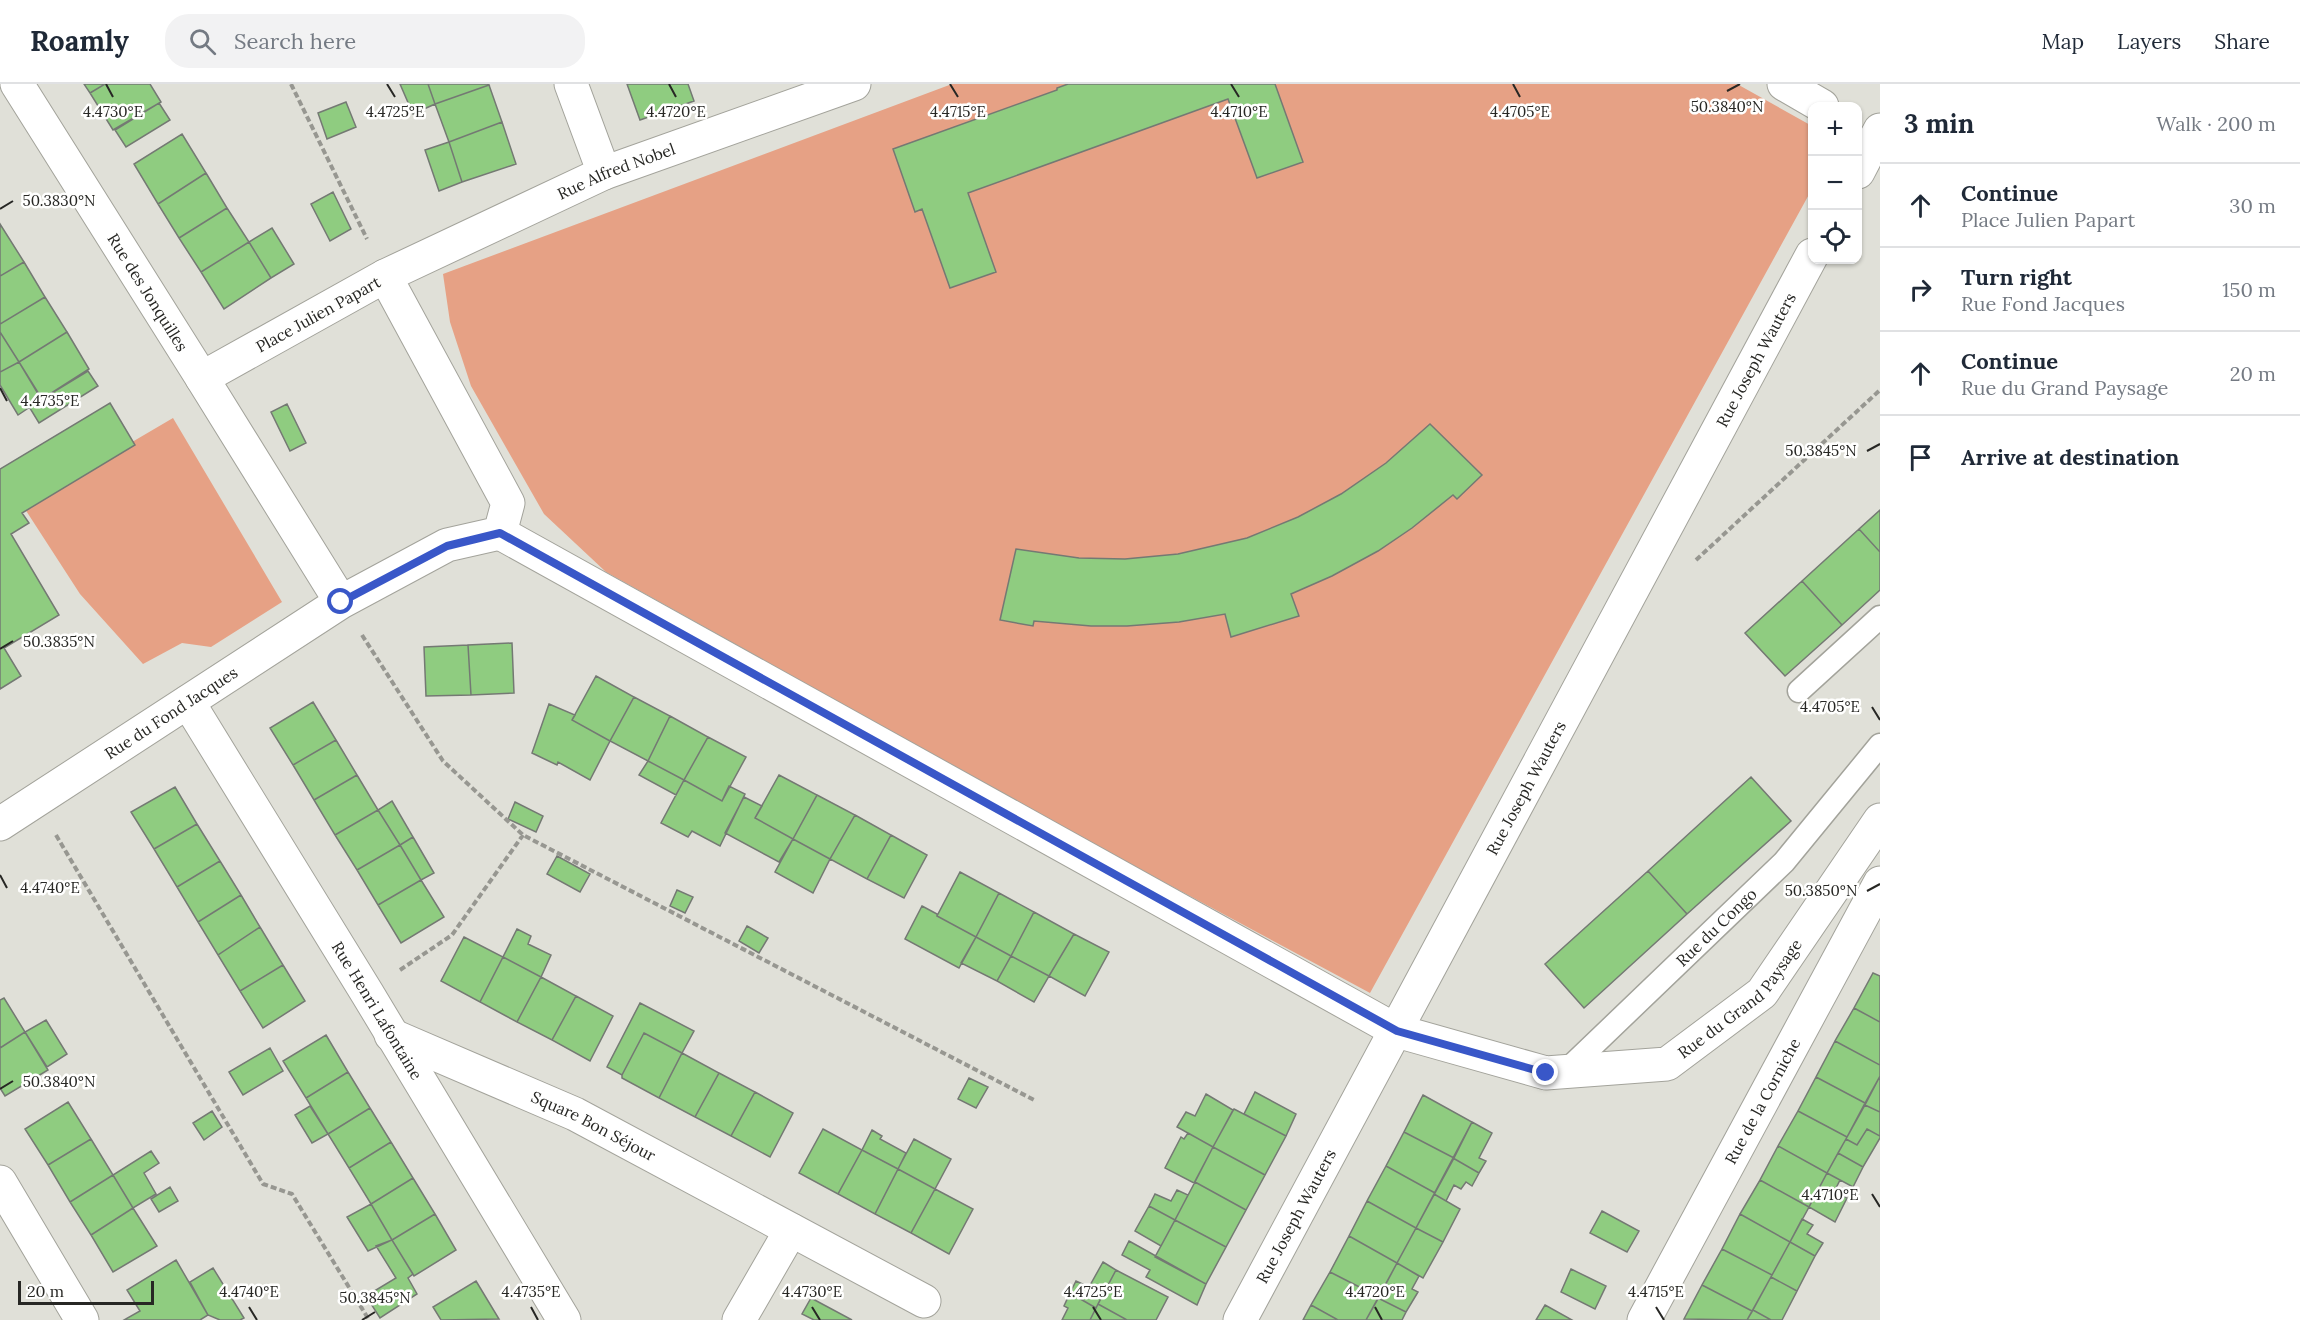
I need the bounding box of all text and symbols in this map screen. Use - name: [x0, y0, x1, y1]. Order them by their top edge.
- search box: [165, 14, 585, 68]
- text: Roamly: [30, 23, 129, 59]
- icon: search: [186, 25, 219, 58]
- text: Search here: [234, 27, 356, 55]
- text: Map: [2041, 28, 2084, 55]
- text: Layers: [2117, 28, 2181, 55]
- text: Share: [2214, 28, 2270, 55]
- text: 50.3840°N: [1691, 97, 1763, 116]
- text: 4.4730°E: [83, 102, 143, 121]
- text: 4.4725°E: [366, 102, 424, 121]
- text: 4.4720°E: [646, 102, 706, 121]
- text: 4.4715°E: [930, 102, 986, 121]
- text: 4.4710°E: [1210, 102, 1268, 121]
- text: 4.4705°E: [1490, 102, 1550, 121]
- map controls: [1808, 102, 1862, 264]
- button: +: [1808, 102, 1862, 156]
- text: 3 min: [1904, 107, 1974, 140]
- text: Walk · 200 m: [2156, 111, 2276, 136]
- street label: Rue Alfred Nobel: [554, 139, 678, 204]
- button: −: [1808, 156, 1862, 210]
- text: Continue: [1961, 179, 2058, 207]
- icon: ahead: [1904, 189, 1937, 222]
- text: 50.3830°N: [23, 191, 95, 210]
- text: 30 m: [2229, 193, 2276, 218]
- text: Place Julien Papart: [1961, 207, 2135, 232]
- button: locate: [1808, 210, 1862, 264]
- street label: Rue des Jonquilles: [103, 230, 193, 355]
- text: Turn right: [1961, 263, 2072, 291]
- street label: Place Julien Papart: [252, 271, 384, 357]
- icon: right: [1904, 273, 1937, 306]
- text: 150 m: [2222, 277, 2276, 302]
- street label: Rue Joseph Wauters: [1712, 289, 1800, 430]
- text: Rue Fond Jacques: [1961, 291, 2125, 316]
- text: Continue: [1961, 347, 2058, 375]
- icon: ahead: [1904, 357, 1937, 390]
- text: 20 m: [2230, 361, 2276, 386]
- text: Rue du Grand Paysage: [1961, 375, 2168, 400]
- text: 4.4735°E: [21, 391, 79, 410]
- text: 50.3845°N: [1785, 441, 1857, 460]
- icon: arrive: [1904, 441, 1937, 474]
- text: Arrive at destination: [1961, 443, 2179, 471]
- route start: [327, 588, 353, 614]
- text: 50.3835°N: [23, 632, 95, 651]
- street label: Rue du Fond Jacques: [101, 662, 241, 763]
- text: 4.4705°E: [1800, 697, 1860, 716]
- street label: Rue Joseph Wauters: [1482, 717, 1570, 859]
- text: 4.4740°E: [20, 878, 80, 897]
- text: 50.3850°N: [1785, 881, 1857, 900]
- street label: Rue du Congo: [1672, 884, 1761, 970]
- street label: Rue du Grand Paysage: [1674, 935, 1806, 1062]
- street label: Rue Henri Lafontaine: [328, 938, 427, 1084]
- street label: Rue de la Corniche: [1720, 1034, 1805, 1167]
- route end: [1532, 1059, 1558, 1085]
- text: 50.3840°N: [23, 1072, 95, 1091]
- street label: Square Bon Séjour: [528, 1086, 659, 1165]
- street label: Rue Joseph Wauters: [1252, 1145, 1340, 1287]
- text: 4.4710°E: [1801, 1185, 1859, 1204]
- scale bar: [18, 1278, 154, 1306]
- text: 20 m: [27, 1281, 64, 1301]
- text: 4.4740°E: [219, 1282, 279, 1301]
- text: 4.4735°E: [502, 1282, 560, 1301]
- text: 4.4730°E: [782, 1282, 842, 1301]
- text: 4.4725°E: [1064, 1282, 1122, 1301]
- text: 4.4720°E: [1345, 1282, 1405, 1301]
- text: 4.4715°E: [1628, 1282, 1684, 1301]
- text: 50.3845°N: [339, 1288, 411, 1307]

